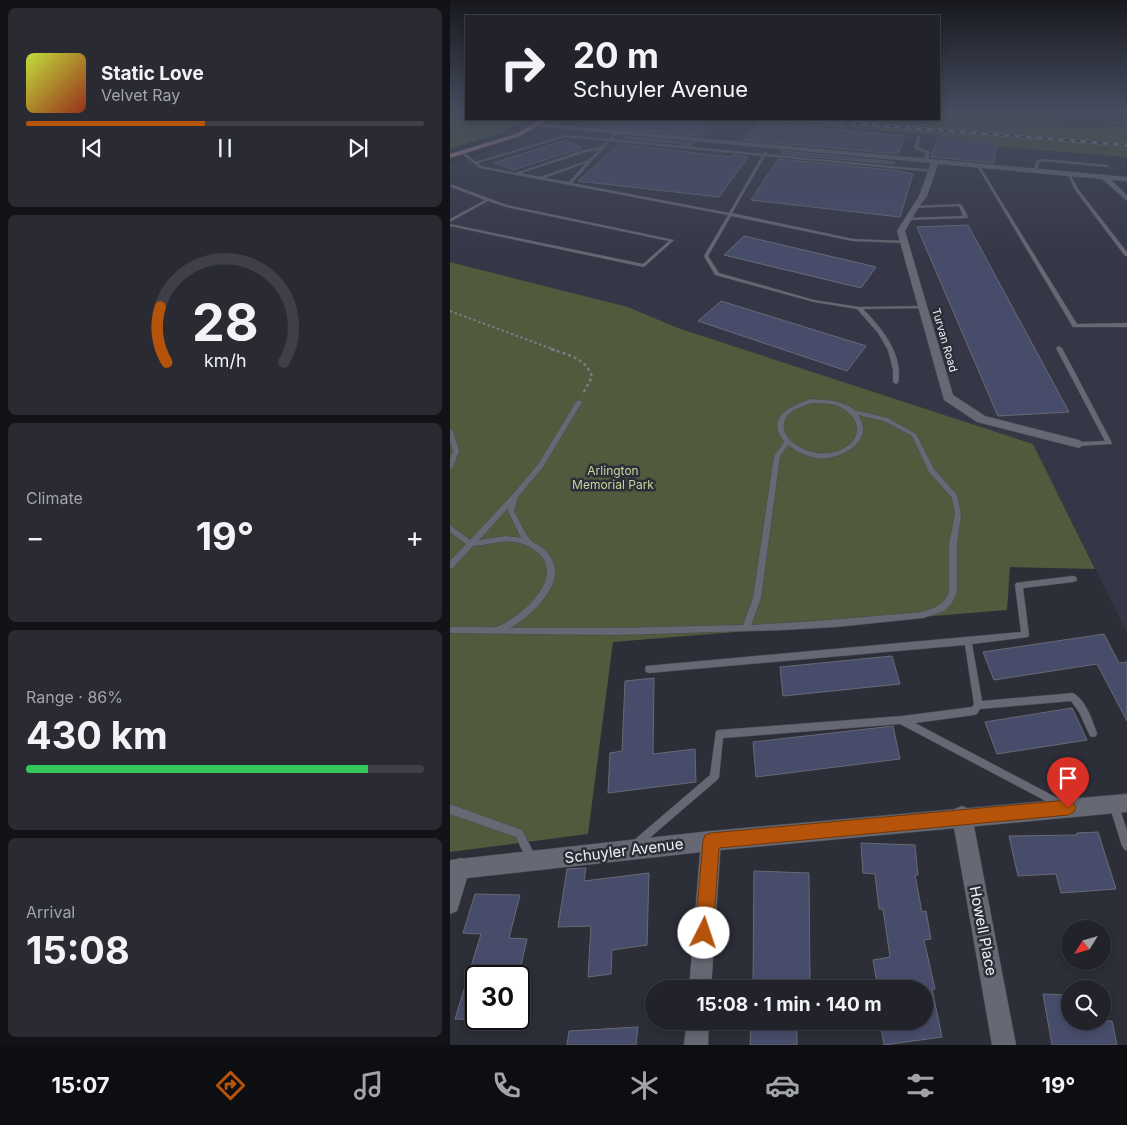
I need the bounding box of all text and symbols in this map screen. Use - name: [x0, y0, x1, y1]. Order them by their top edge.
- text: 20 m: [573, 34, 659, 76]
- icon: right: [490, 35, 555, 100]
- text: Static Love: [101, 62, 204, 85]
- text: Schuyler Avenue: [573, 76, 748, 102]
- text: Velvet Ray: [101, 85, 180, 105]
- icon: previous: [78, 134, 106, 162]
- icon: pause: [211, 134, 239, 162]
- icon: next: [344, 134, 372, 162]
- text: 28: [192, 291, 258, 354]
- street label: Turvan Road: [929, 307, 961, 373]
- text: km/h: [204, 350, 246, 371]
- park label: Arlington Memorial Park: [572, 463, 654, 492]
- text: Climate: [26, 488, 83, 508]
- text: 19°: [196, 513, 254, 559]
- text: −: [26, 520, 45, 554]
- text: +: [405, 520, 424, 554]
- text: Range · 86%: [26, 687, 123, 707]
- text: 430 km: [26, 712, 168, 758]
- pin: [1047, 757, 1089, 808]
- icon: arrive: [1054, 764, 1082, 792]
- street label: Schuyler Avenue: [564, 834, 684, 867]
- street label: Howell Place: [965, 884, 1002, 977]
- text: Arrival: [26, 902, 75, 922]
- position arrow: [677, 906, 729, 958]
- north arrow: [1061, 920, 1111, 970]
- map controls: [1061, 920, 1111, 1030]
- text: 15:08: [26, 927, 130, 973]
- speed limit sign: 30: [465, 965, 530, 1030]
- button: search: [1061, 980, 1111, 1030]
- text: 15:08 · 1 min · 140 m: [696, 993, 882, 1016]
- icon: directions: [213, 1068, 248, 1103]
- icon: music: [351, 1068, 386, 1103]
- icon: phone: [489, 1068, 524, 1103]
- icon: climate: [627, 1068, 662, 1103]
- icon: car: [765, 1068, 800, 1103]
- icon: filters: [903, 1068, 938, 1103]
- text: 15:07: [52, 1072, 110, 1098]
- text: 19°: [1042, 1072, 1075, 1098]

